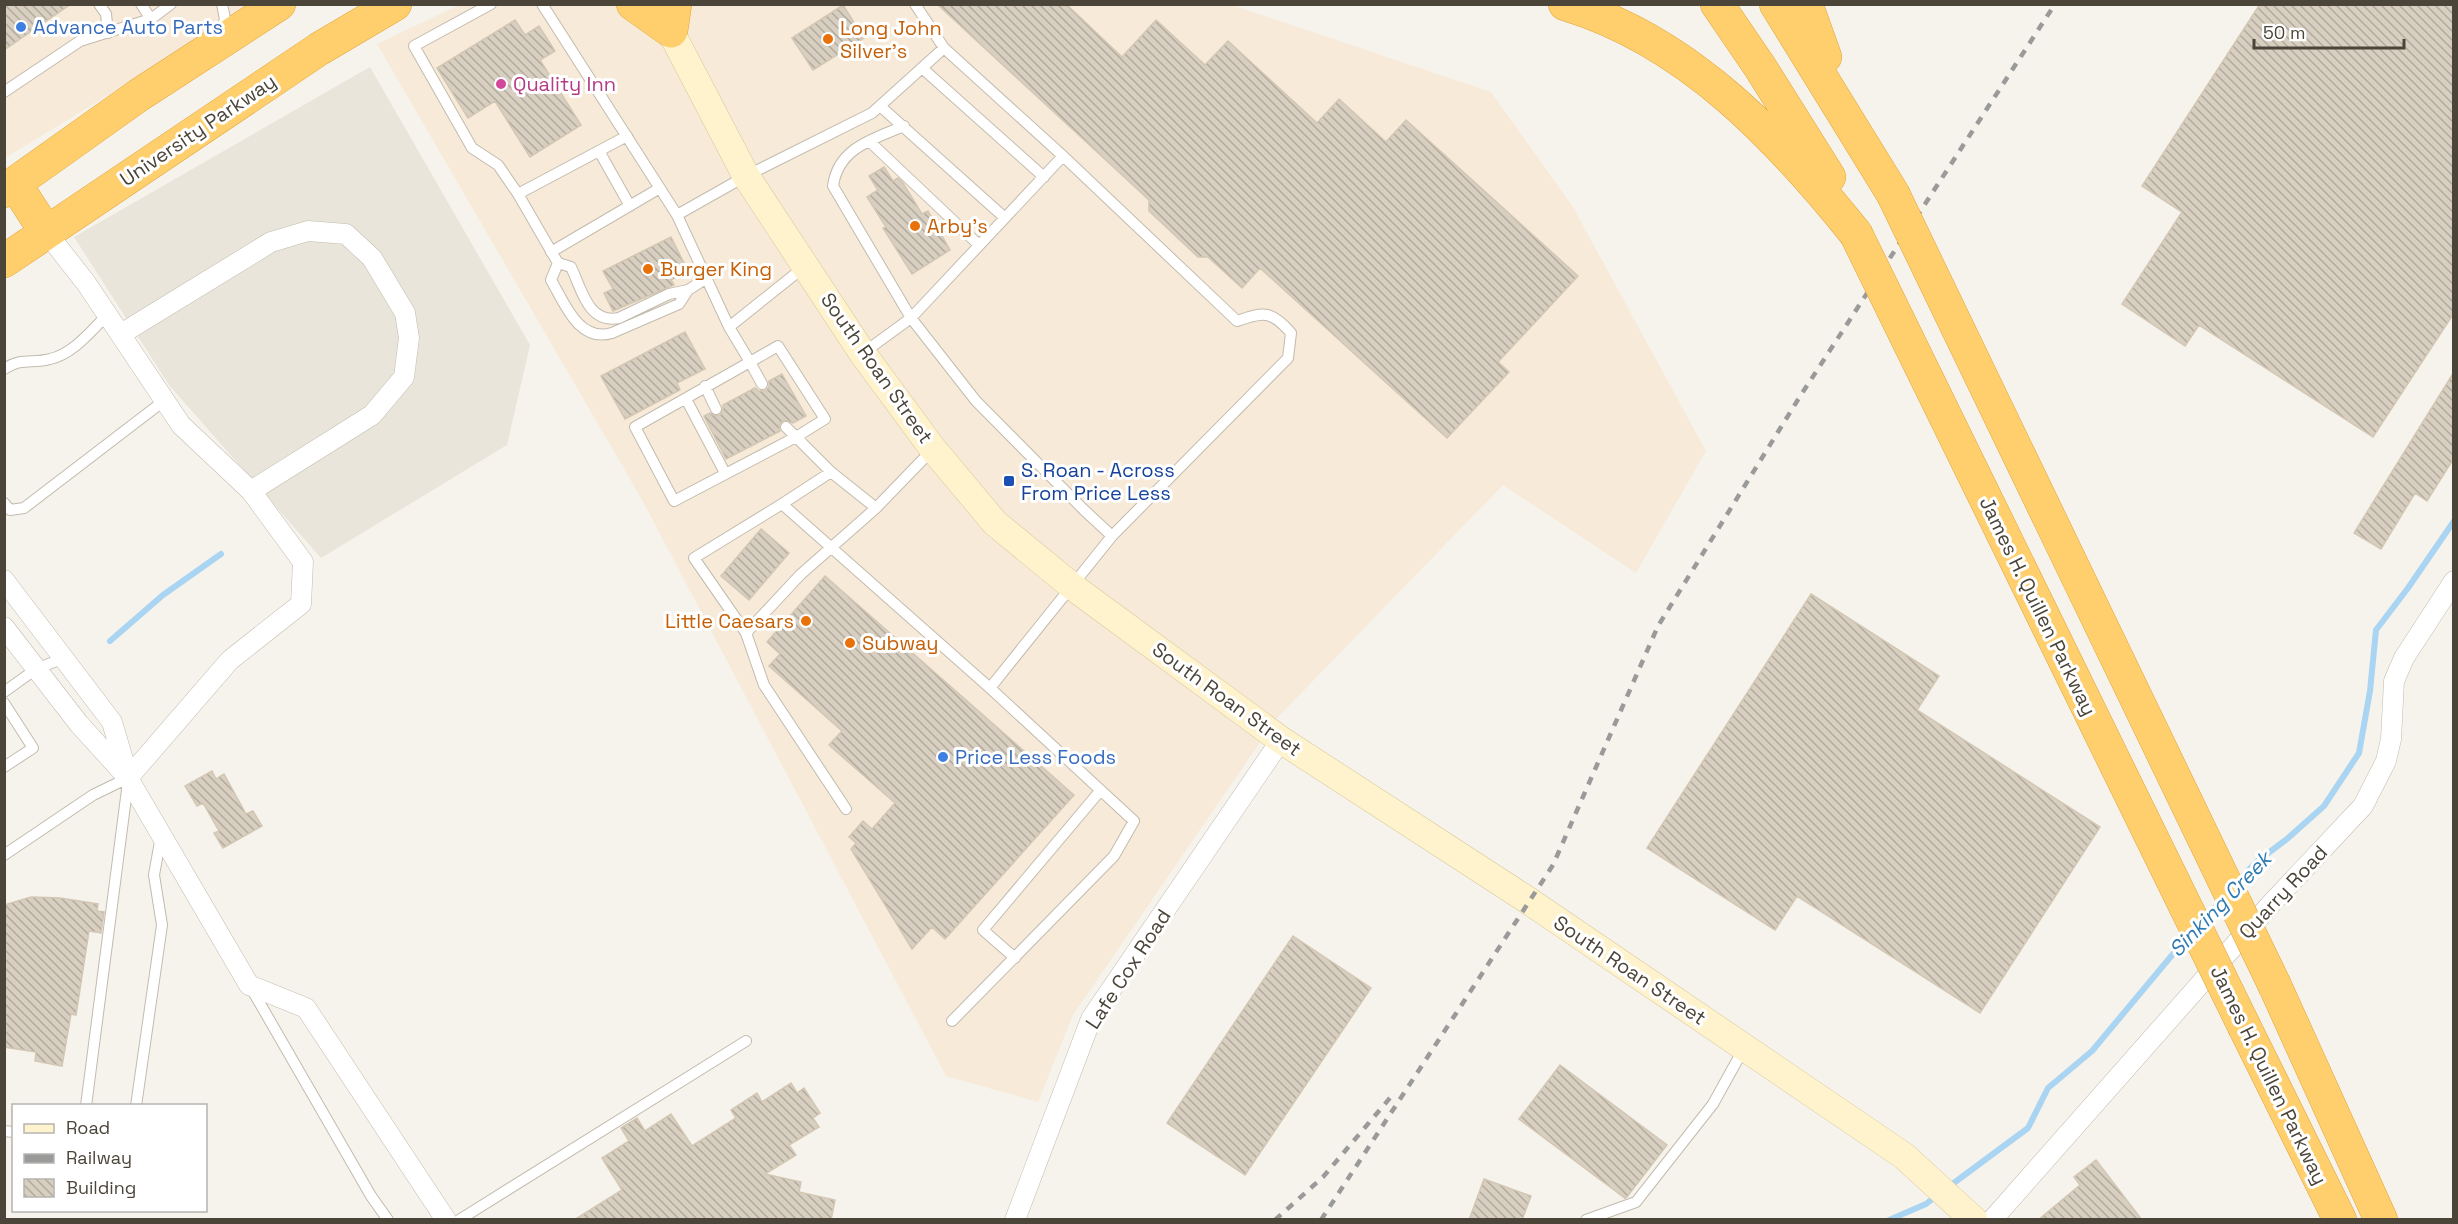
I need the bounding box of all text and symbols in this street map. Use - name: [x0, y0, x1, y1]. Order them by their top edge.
- scale bar: [2254, 12, 2404, 50]
- place label: Advance Auto Parts: [33, 14, 223, 40]
- place label: Long John Silver's: [840, 15, 942, 64]
- marker: Advance Auto Parts: [14, 20, 28, 34]
- text: 50 m: [2263, 21, 2305, 44]
- marker: Long John Silver's: [821, 32, 835, 46]
- street label: University Parkway: [115, 68, 281, 192]
- place label: Quality Inn: [513, 71, 616, 97]
- marker: Quality Inn: [494, 77, 508, 91]
- place label: Arby's: [927, 213, 988, 239]
- marker: Arby's: [908, 219, 922, 233]
- place label: Burger King: [660, 256, 772, 282]
- marker: Burger King: [641, 262, 655, 276]
- street label: South Roan Street: [815, 287, 939, 449]
- place label: S. Roan - Across From Price Less: [1021, 457, 1175, 506]
- marker: S. Roan - Across From Price Less: [1002, 474, 1016, 488]
- street label: James H. Quillen Parkway: [1974, 492, 2102, 720]
- place label: Little Caesars: [665, 608, 794, 634]
- marker: Little Caesars: [799, 614, 813, 628]
- place label: Subway: [862, 630, 939, 656]
- marker: Subway: [843, 636, 857, 650]
- street label: South Roan Street: [1147, 636, 1307, 762]
- place label: Price Less Foods: [955, 744, 1116, 770]
- marker: Price Less Foods: [936, 750, 950, 764]
- street label: Quarry Road: [2233, 840, 2333, 944]
- water label: Sinking Creek: [2163, 844, 2279, 962]
- street label: Lafe Cox Road: [1080, 904, 1176, 1034]
- street label: South Roan Street: [1549, 909, 1711, 1031]
- street label: James H. Quillen Parkway: [2205, 961, 2333, 1189]
- legend: [12, 1104, 207, 1212]
- text: Road: [66, 1116, 110, 1139]
- text: Railway: [66, 1146, 132, 1169]
- text: Building: [66, 1176, 136, 1199]

